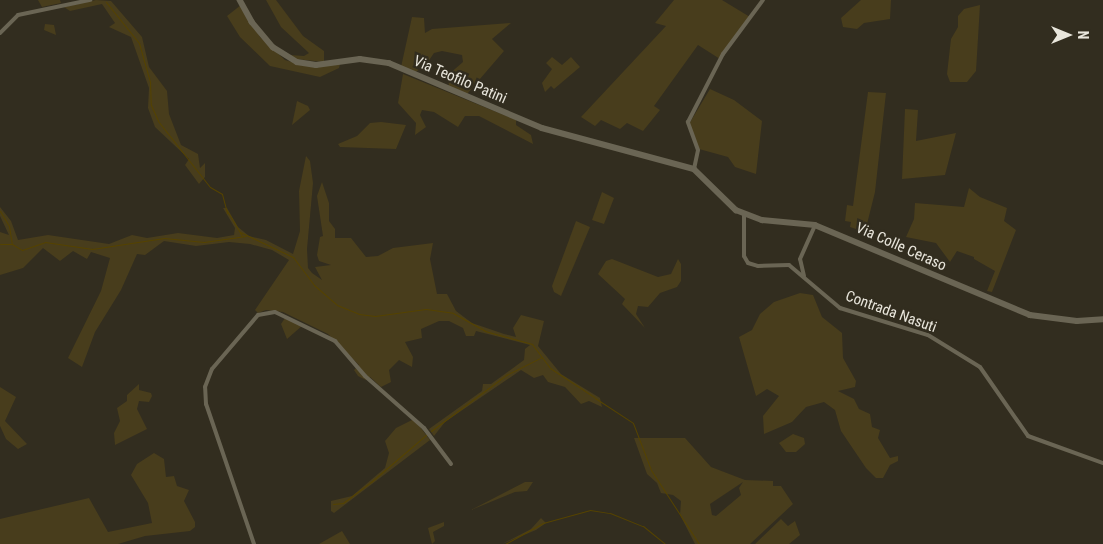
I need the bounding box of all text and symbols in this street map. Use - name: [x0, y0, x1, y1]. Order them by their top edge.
- north arrow: [1043, 10, 1093, 60]
- text: N: [1075, 31, 1091, 39]
- street label: Via Teofilo Patini: [411, 52, 509, 108]
- street label: Via Colle Ceraso: [853, 219, 949, 275]
- street label: Contrada Nasuti: [843, 287, 939, 337]

